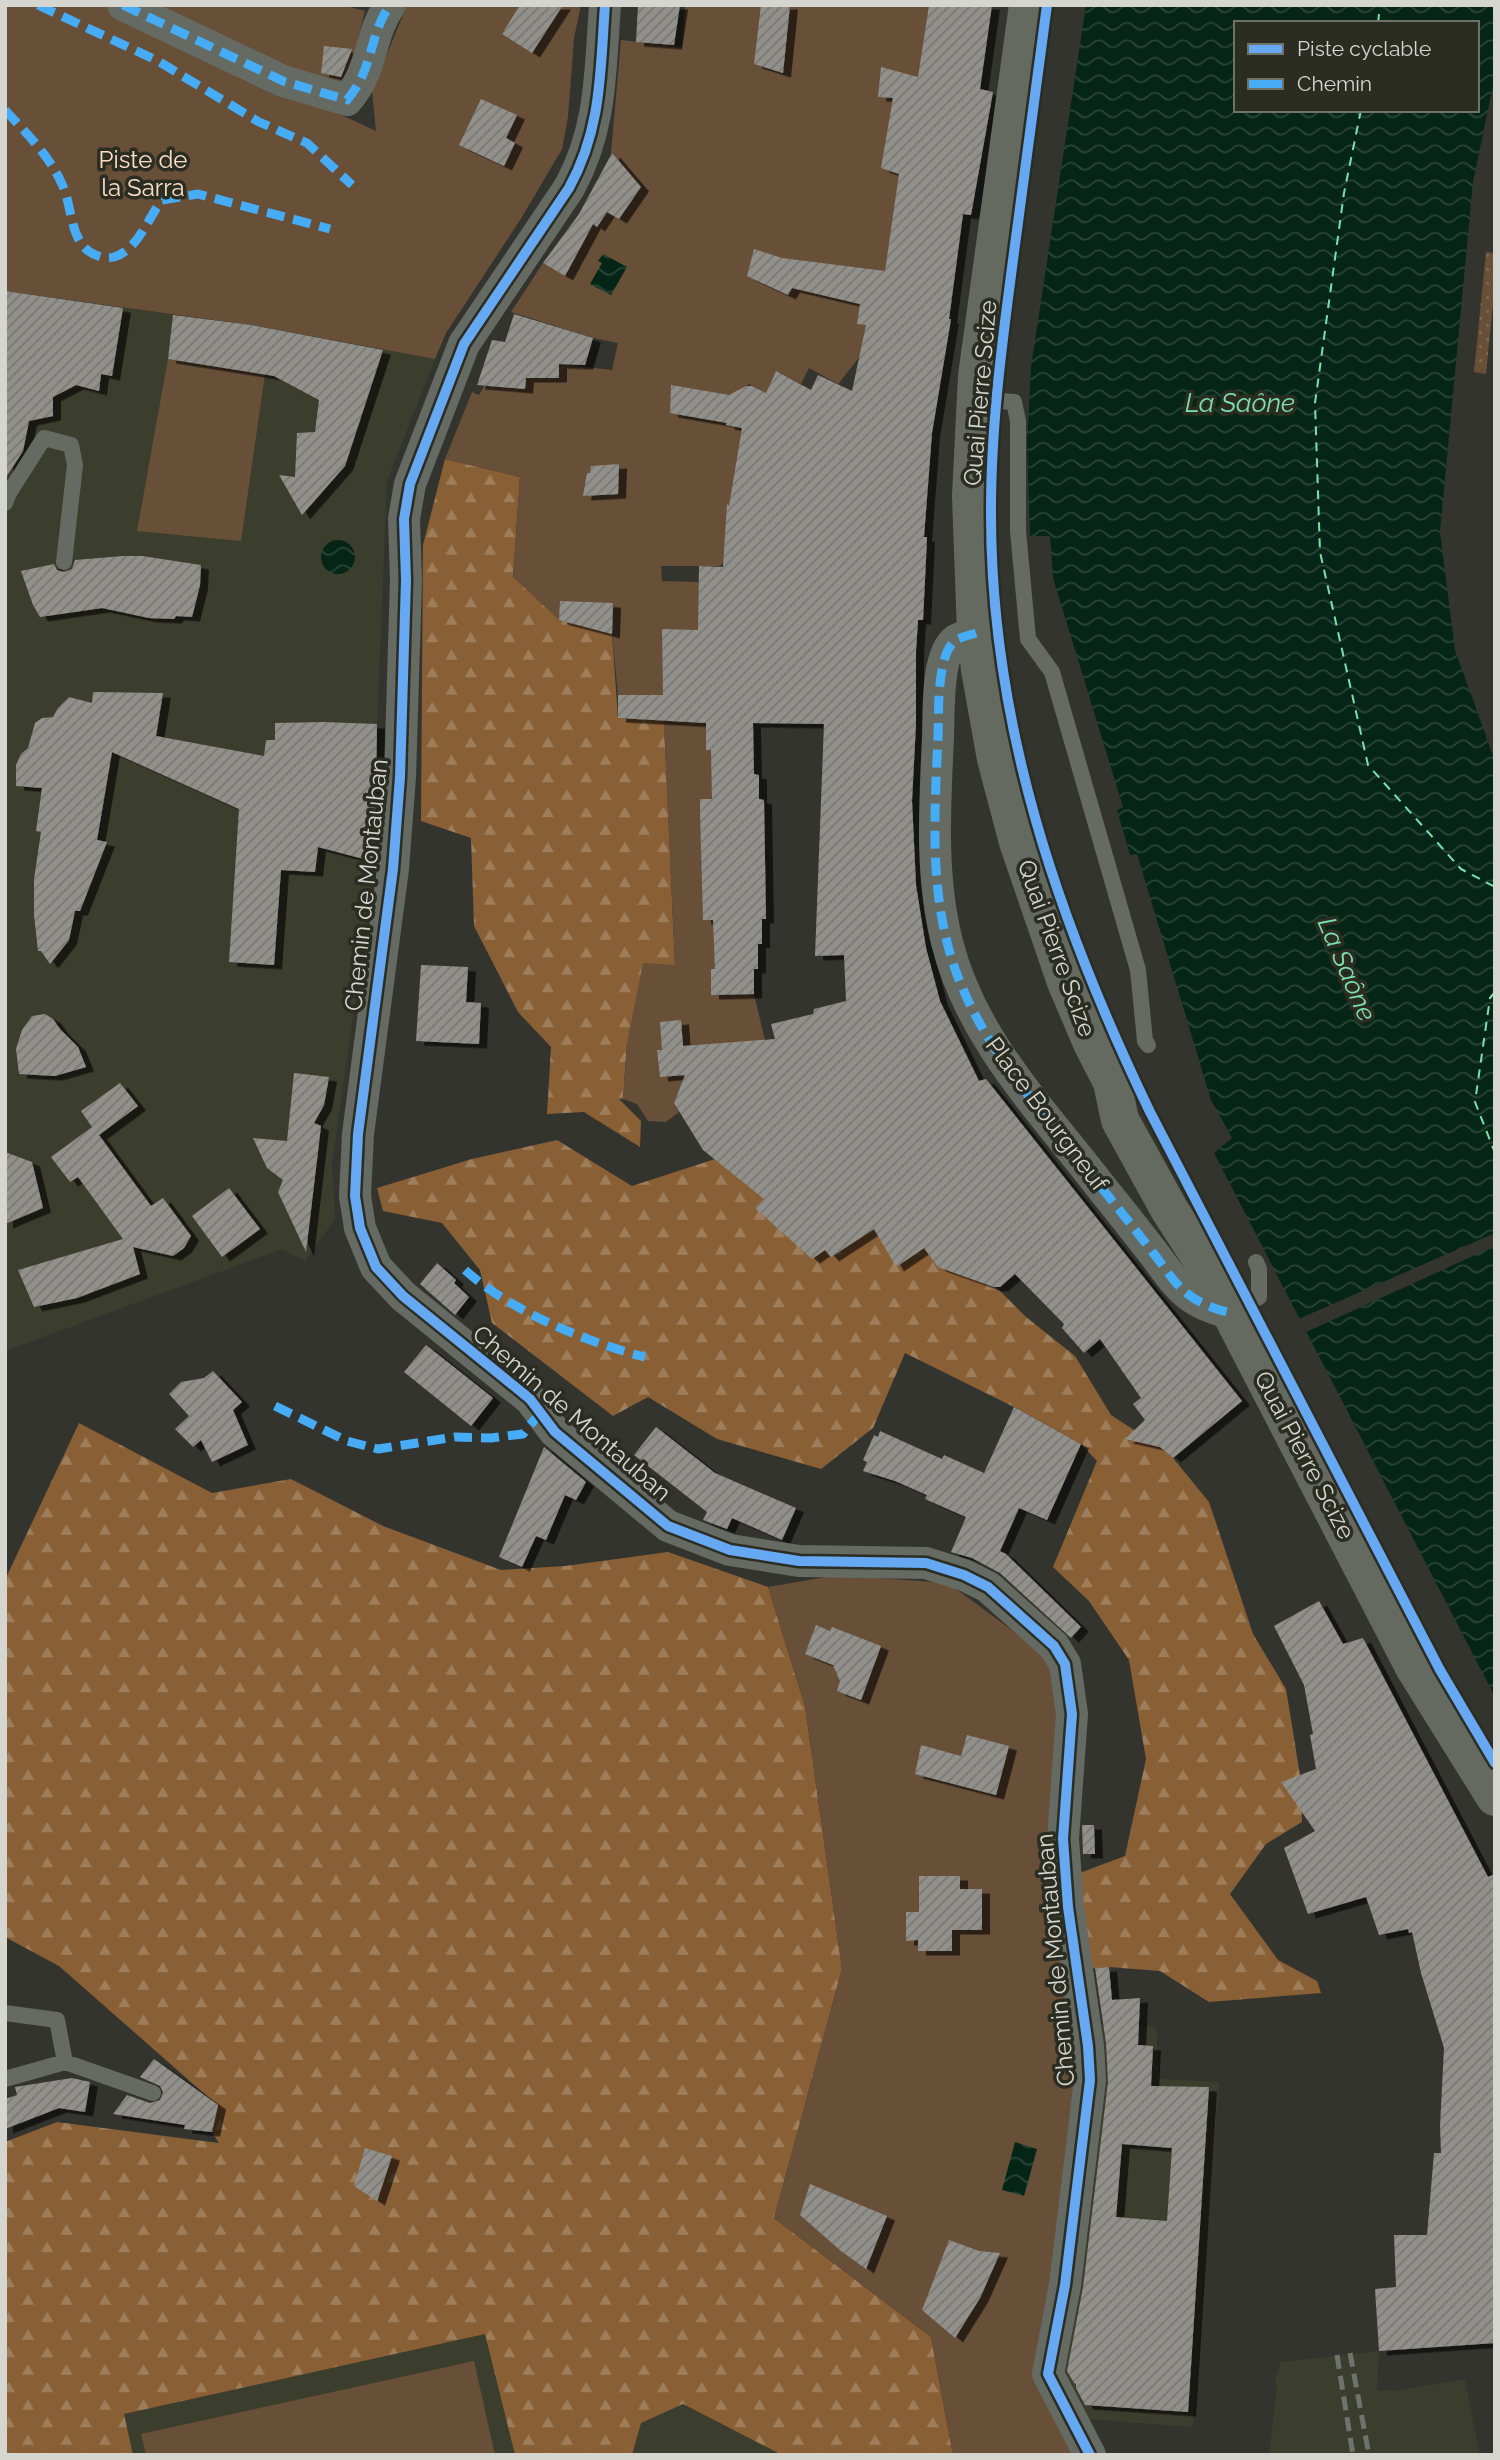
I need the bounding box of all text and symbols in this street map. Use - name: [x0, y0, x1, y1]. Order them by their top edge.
- legend: [1234, 21, 1479, 112]
- text: Piste cyclable: [1297, 36, 1431, 61]
- text: Chemin: [1297, 71, 1372, 96]
- park label: Piste de la Sarra: [99, 145, 187, 202]
- street label: Quai Pierre Scize: [957, 299, 1003, 487]
- water label: La Saône: [1185, 388, 1295, 418]
- street label: Chemin de Montauban: [338, 758, 394, 1012]
- street label: Quai Pierre Scize: [1012, 856, 1102, 1040]
- water label: La Saône: [1312, 913, 1382, 1026]
- street label: Place Bourgneuf: [980, 1031, 1115, 1198]
- street label: Chemin de Montauban: [467, 1319, 677, 1507]
- street label: Quai Pierre Scize: [1248, 1366, 1362, 1544]
- street label: Chemin de Montauban: [1030, 1833, 1080, 2087]

